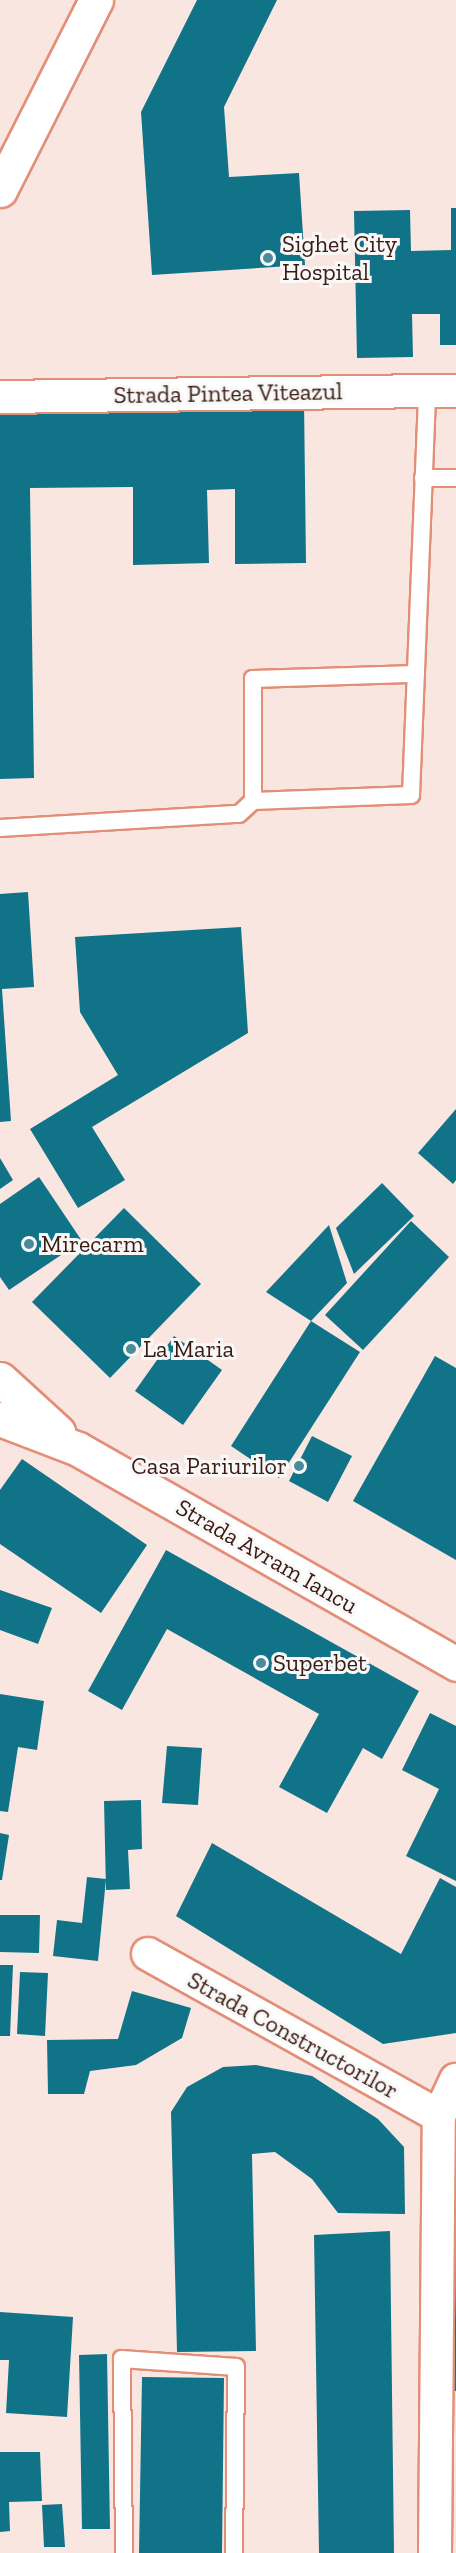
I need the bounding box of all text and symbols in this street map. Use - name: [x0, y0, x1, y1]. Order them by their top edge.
- place label: Sighet City Hospital: [282, 230, 397, 286]
- marker: Sighet City Hospital: [259, 249, 277, 267]
- street label: Strada Pintea Viteazul: [113, 377, 343, 409]
- place label: Mirecarm: [41, 1230, 144, 1258]
- marker: Mirecarm: [22, 1237, 36, 1251]
- place label: La Maria: [143, 1335, 234, 1363]
- marker: La Maria: [124, 1342, 138, 1356]
- place label: Casa Pariurilor: [131, 1452, 287, 1480]
- marker: Casa Pariurilor: [292, 1459, 306, 1473]
- street label: Strada Avram Iancu: [171, 1492, 363, 1620]
- place label: Superbet: [273, 1649, 367, 1677]
- marker: Superbet: [254, 1656, 268, 1670]
- street label: Strada Constructorilor: [183, 1965, 403, 2105]

